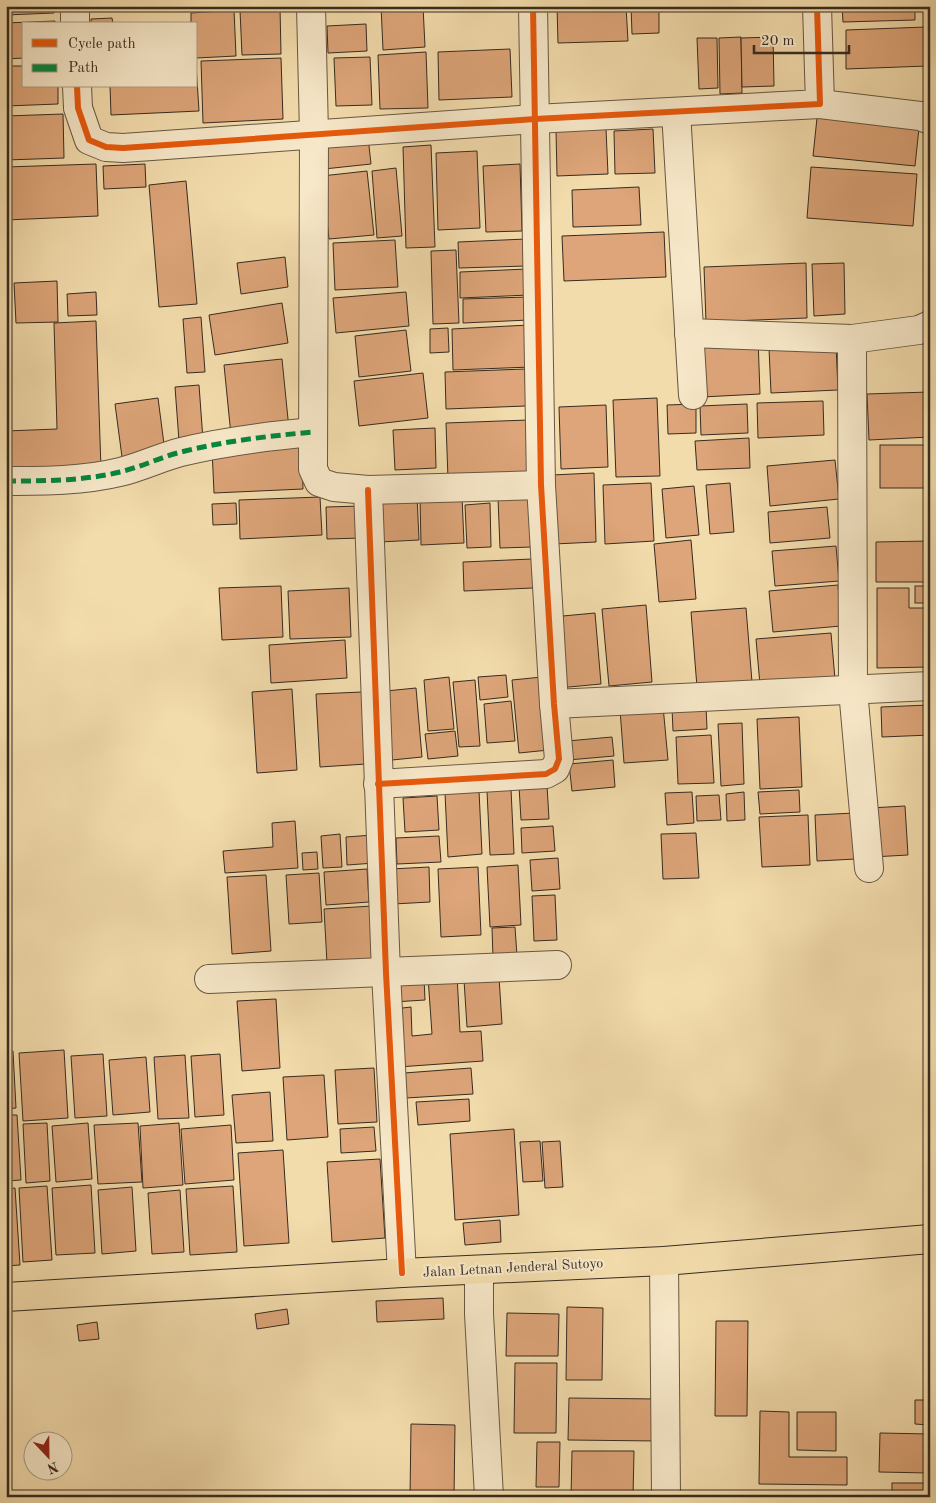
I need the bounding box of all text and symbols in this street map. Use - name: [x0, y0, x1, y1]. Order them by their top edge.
- legend: [22, 22, 198, 88]
- scale bar: [754, 22, 848, 54]
- text: 20 m: [761, 34, 795, 49]
- text: Cycle path: [68, 37, 136, 52]
- text: Path: [68, 61, 98, 76]
- street label: Jalan Letnan Jenderal Sutoyo: [422, 1256, 604, 1280]
- north arrow: [22, 1430, 72, 1480]
- text: N: [45, 1459, 60, 1476]

